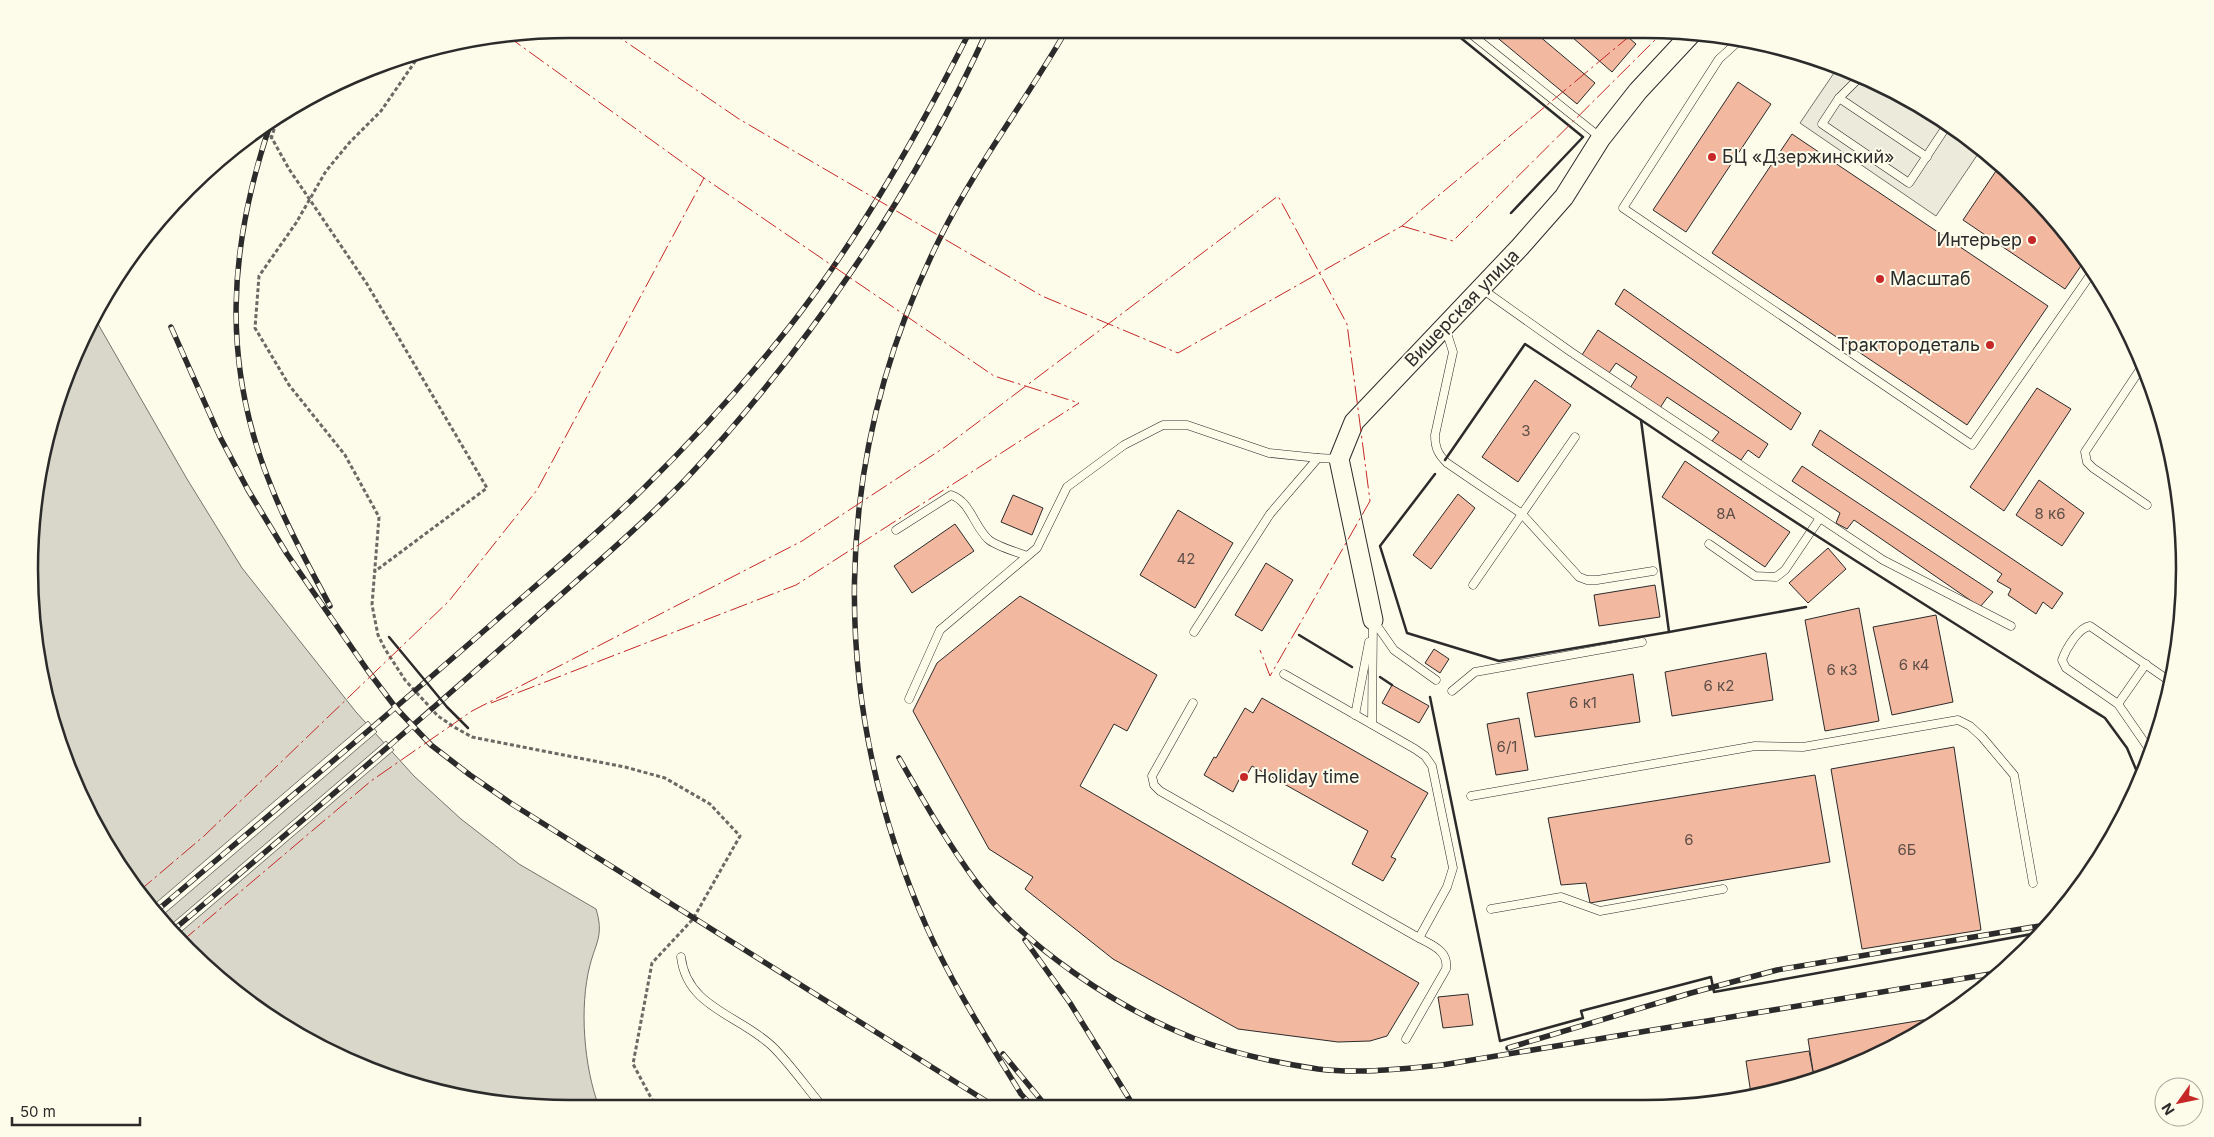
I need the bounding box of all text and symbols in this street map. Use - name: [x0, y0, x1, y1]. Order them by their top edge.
- place label: БЦ «Дзержинский»: [1722, 146, 1895, 167]
- marker: БЦ «Дзержинский»: [1706, 151, 1718, 163]
- place label: Интерьер: [1937, 229, 2022, 250]
- marker: Интерьер: [2026, 234, 2038, 246]
- street label: Вишерская улица: [1400, 245, 1523, 371]
- place label: Масштаб: [1890, 268, 1971, 289]
- marker: Масштаб: [1874, 273, 1886, 285]
- place label: Трактородеталь: [1837, 334, 1980, 355]
- marker: Трактородеталь: [1984, 339, 1996, 351]
- house number: 3: [1521, 421, 1531, 440]
- house number: 8А: [1716, 504, 1736, 523]
- house number: 8 к6: [2035, 504, 2065, 523]
- house number: 42: [1177, 549, 1195, 568]
- house number: 6 к4: [1899, 655, 1929, 674]
- house number: 6 к3: [1827, 660, 1857, 679]
- house number: 6 к2: [1704, 676, 1734, 695]
- house number: 6 к1: [1569, 693, 1597, 712]
- house number: 6/1: [1497, 737, 1517, 756]
- place label: Holiday time: [1254, 766, 1359, 787]
- marker: Holiday time: [1238, 771, 1250, 783]
- house number: 6: [1684, 830, 1694, 849]
- house number: 6Б: [1898, 840, 1917, 859]
- north arrow: [2154, 1077, 2204, 1127]
- scale bar: [12, 1094, 140, 1126]
- text: N: [2158, 1100, 2178, 1118]
- text: 50 m: [20, 1102, 56, 1121]

